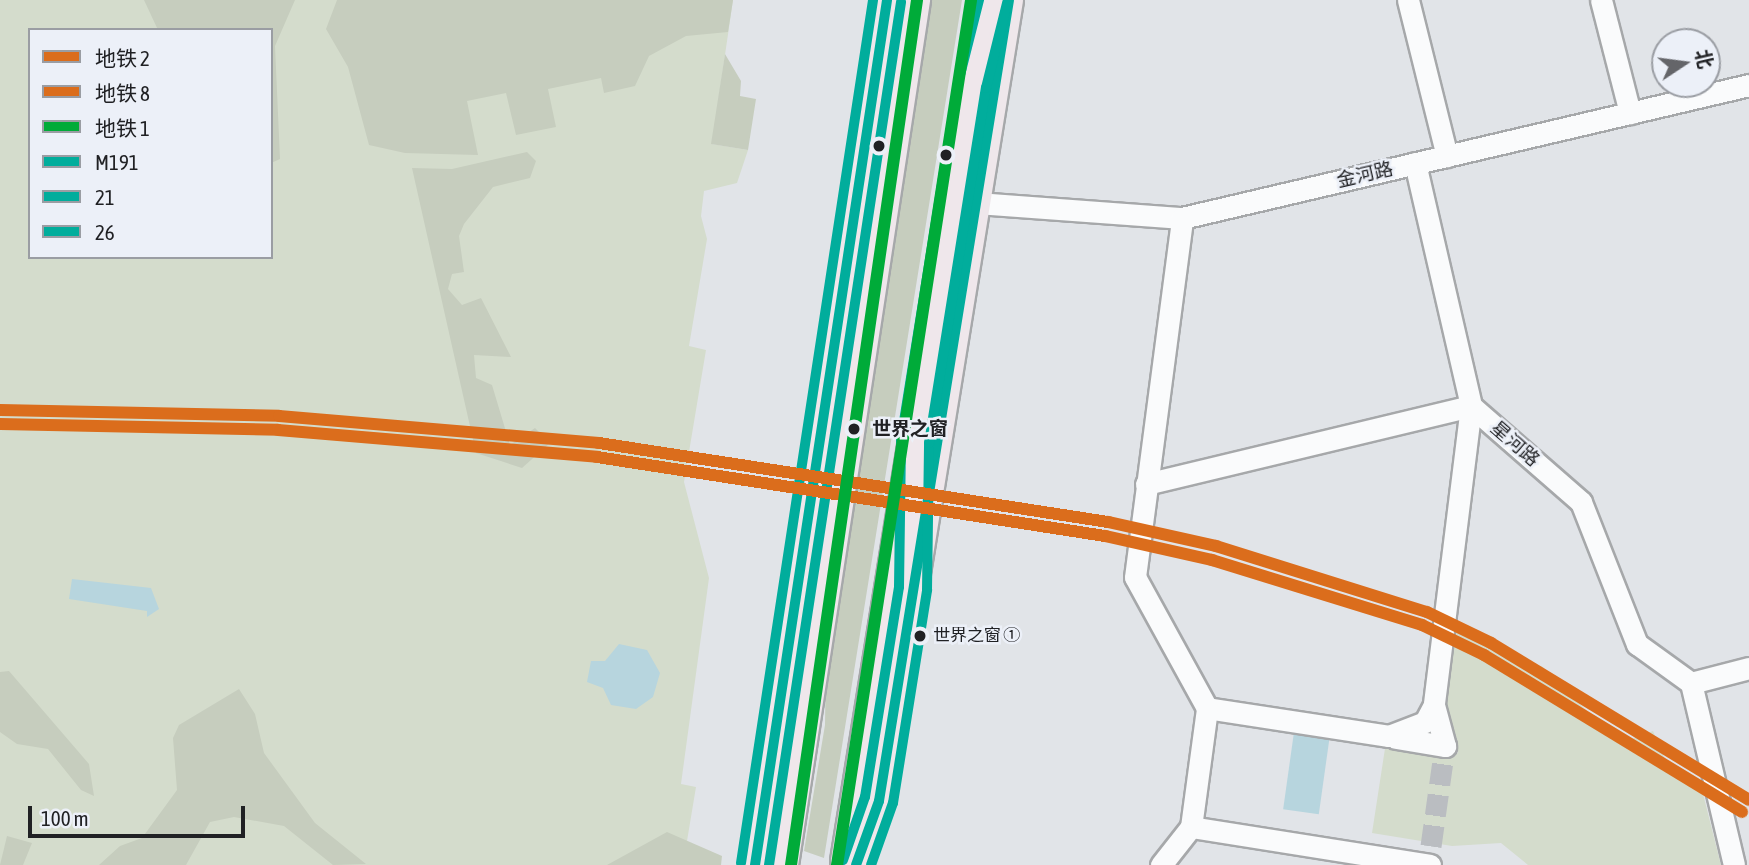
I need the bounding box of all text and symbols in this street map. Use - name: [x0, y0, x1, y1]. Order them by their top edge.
- legend: [28, 28, 273, 259]
- north arrow: [1651, 28, 1721, 98]
- text: 地铁 2: [95, 46, 150, 70]
- text: 北: [1692, 47, 1717, 70]
- text: 地铁 8: [95, 81, 150, 105]
- text: 地铁 1: [95, 116, 150, 140]
- unlabelled marker: [872, 139, 886, 153]
- unlabelled marker: [939, 148, 953, 162]
- text: M191: [95, 150, 139, 174]
- street label: 金河路: [1335, 157, 1395, 193]
- text: 21: [95, 185, 115, 209]
- text: 26: [95, 220, 115, 244]
- marker: 世界之窗: [842, 417, 866, 441]
- street label: 星河路: [1486, 417, 1544, 471]
- place label: 世界之窗: [872, 418, 948, 440]
- place label: 世界之窗 ①: [933, 626, 1020, 646]
- marker: 世界之窗 ①: [913, 629, 927, 643]
- scale bar: [32, 792, 248, 836]
- text: 100 m: [41, 806, 89, 830]

